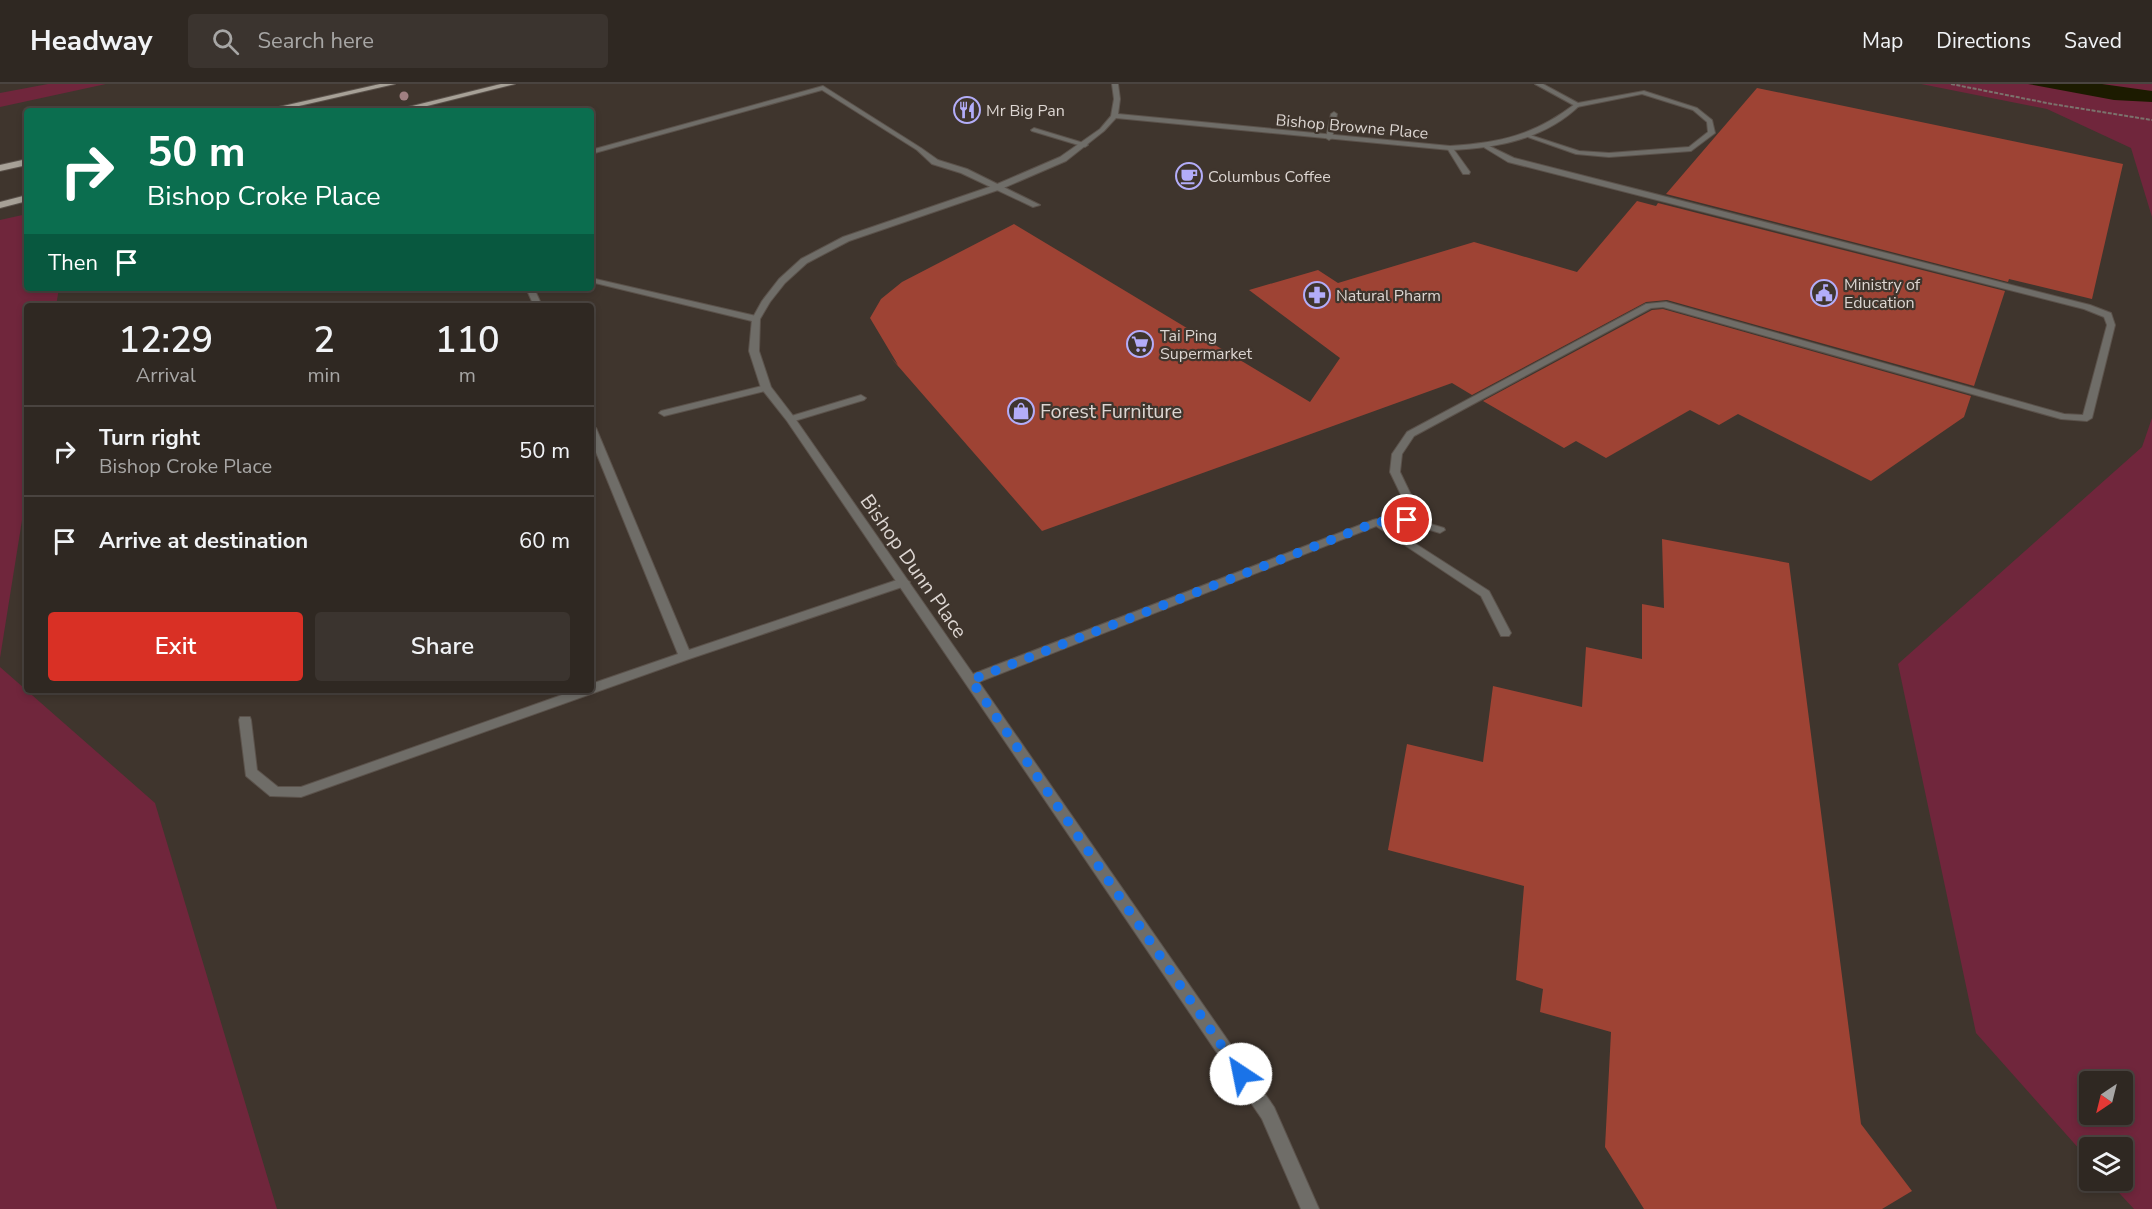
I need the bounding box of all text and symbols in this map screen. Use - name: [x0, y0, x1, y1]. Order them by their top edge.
- search box: [188, 14, 608, 68]
- text: Headway: [30, 22, 152, 60]
- icon: search: [209, 25, 242, 58]
- text: Search here: [257, 26, 374, 56]
- text: Map: [1862, 27, 1903, 55]
- text: Directions: [1936, 27, 2031, 55]
- text: Saved: [2064, 27, 2122, 55]
- restaurant icon: Mr Big Pan: [952, 95, 982, 125]
- place label: Mr Big Pan: [986, 100, 1065, 122]
- street label: Bishop Browne Place: [1275, 109, 1429, 145]
- text: 50 m: [147, 124, 246, 181]
- icon: right: [48, 132, 126, 210]
- cafe icon: Columbus Coffee: [1174, 161, 1204, 191]
- place label: Columbus Coffee: [1208, 166, 1331, 188]
- text: Bishop Croke Place: [147, 178, 381, 215]
- icon: arrive: [110, 246, 143, 279]
- text: Then: [48, 248, 98, 278]
- place label: Ministry of Education: [1844, 274, 1921, 314]
- public building icon: Ministry of Education: [1809, 278, 1839, 308]
- pharmacy icon: Natural Pharm: [1302, 280, 1332, 310]
- place label: Natural Pharm: [1336, 285, 1441, 307]
- text: 12:29: [118, 316, 213, 365]
- text: 2: [313, 316, 335, 365]
- text: 110: [435, 316, 500, 365]
- place label: Tai Ping Supermarket: [1160, 325, 1253, 365]
- supermarket icon: Tai Ping Supermarket: [1125, 329, 1155, 359]
- text: Arrival: [136, 362, 196, 389]
- text: min: [308, 362, 341, 389]
- text: m: [459, 362, 476, 389]
- shop icon: Forest Furniture: [1006, 396, 1036, 426]
- place label: Forest Furniture: [1040, 398, 1182, 425]
- text: Turn right: [99, 423, 200, 453]
- icon: right: [48, 435, 81, 468]
- text: 50 m: [519, 436, 570, 466]
- text: Bishop Croke Place: [99, 453, 272, 480]
- street label: Bishop Dunn Place: [854, 489, 973, 644]
- pin: [1381, 494, 1432, 545]
- icon: arrive: [1390, 503, 1423, 536]
- icon: arrive: [48, 525, 81, 558]
- text: Arrive at destination: [99, 526, 308, 556]
- text: 60 m: [519, 526, 570, 556]
- button: Exit: [48, 612, 303, 681]
- button: Share: [315, 612, 570, 681]
- position arrow: [1209, 1042, 1273, 1106]
- north arrow: [2079, 1071, 2133, 1125]
- map controls: [2079, 1071, 2133, 1191]
- button: layers: [2079, 1137, 2133, 1191]

